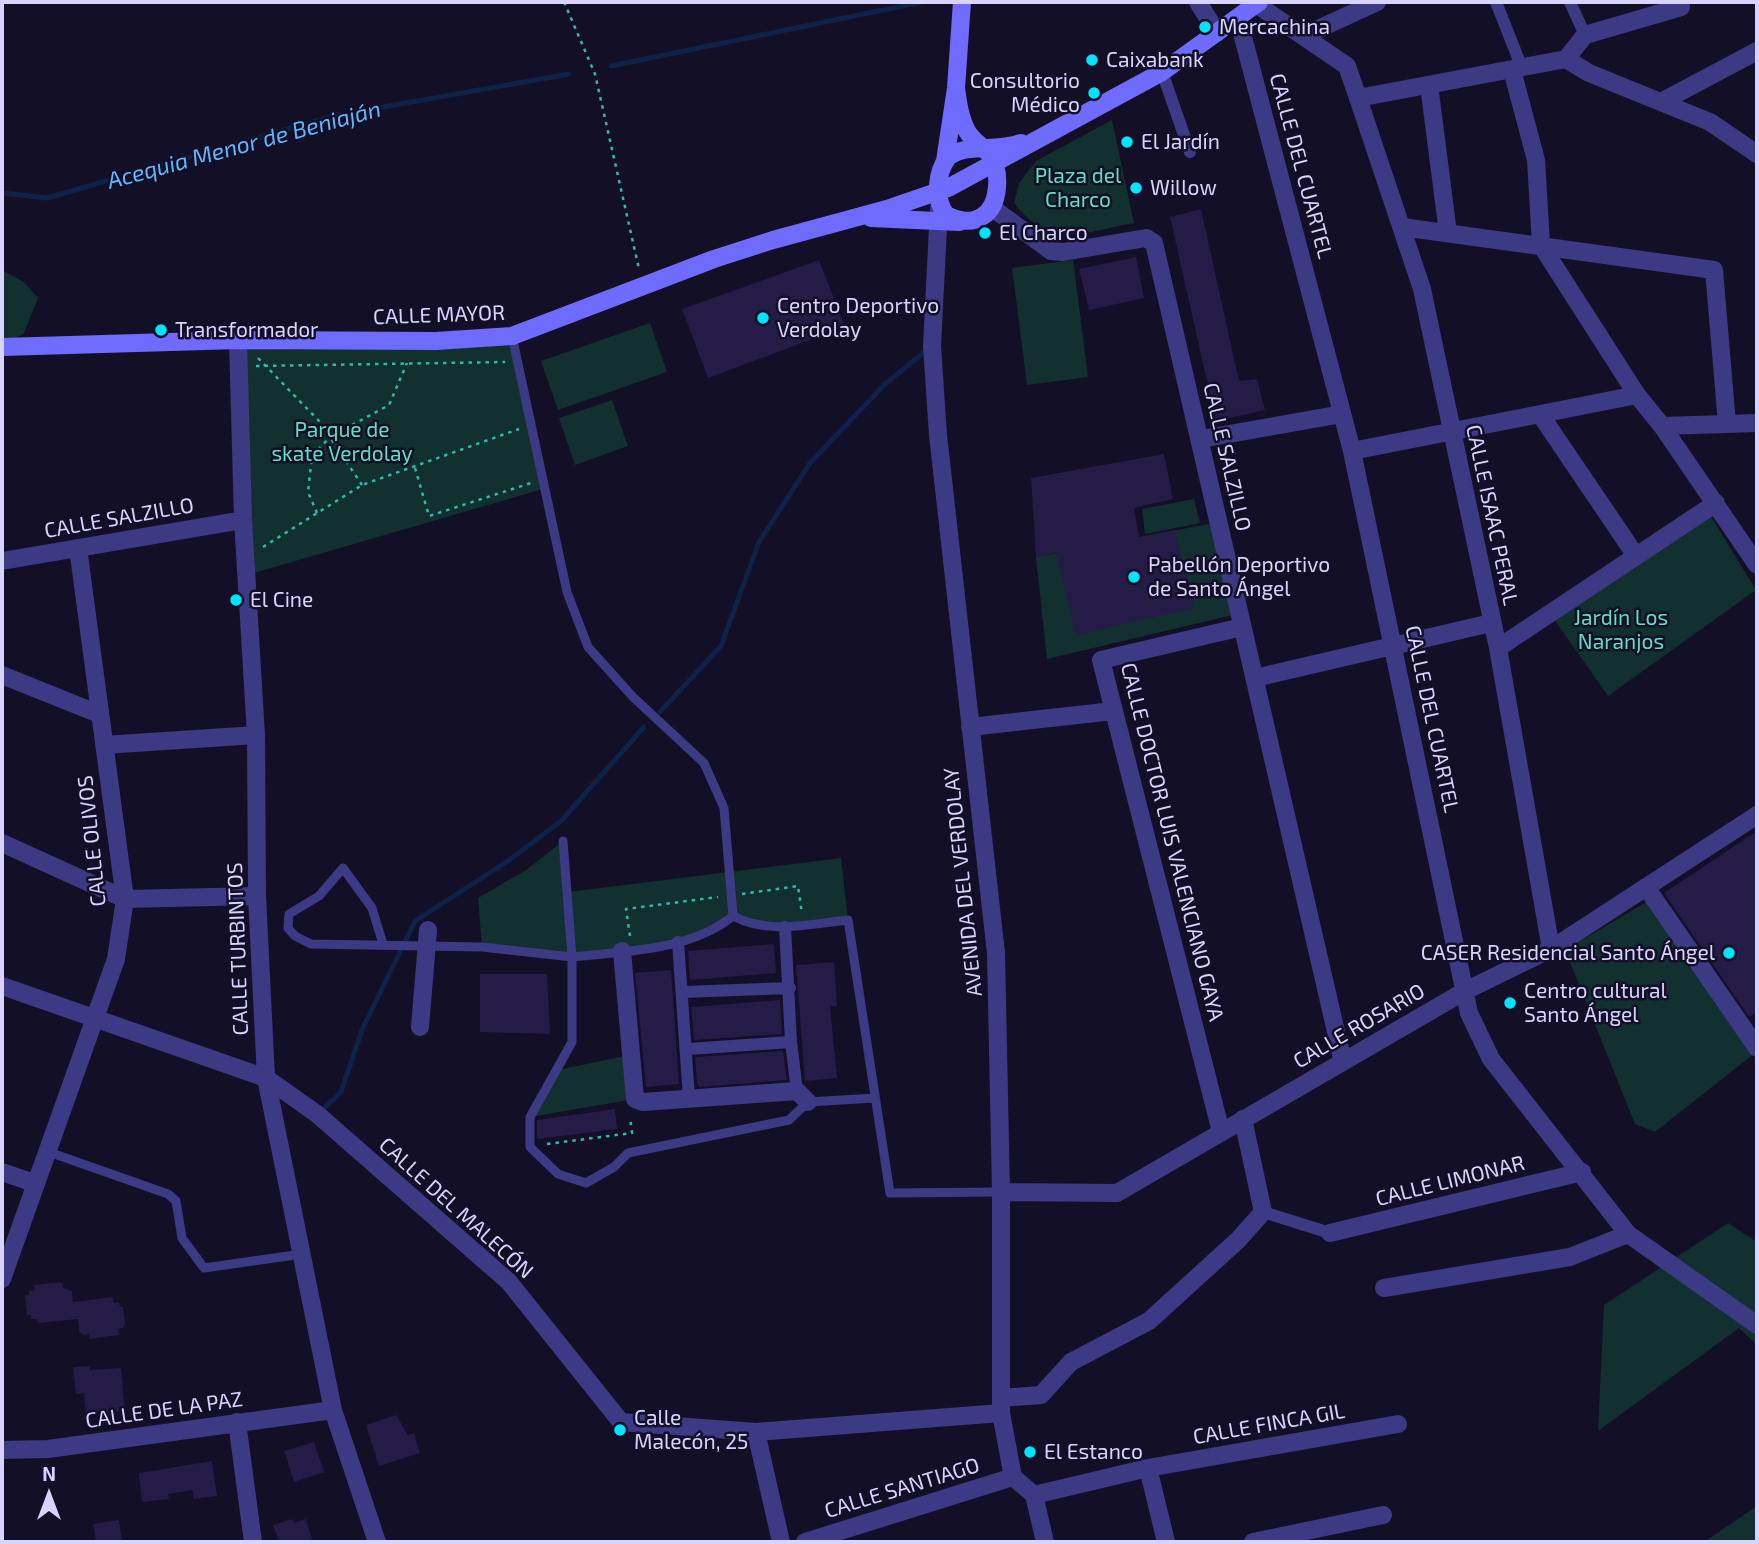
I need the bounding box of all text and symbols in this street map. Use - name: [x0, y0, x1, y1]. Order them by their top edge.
- place label: Mercachina: [1219, 14, 1330, 40]
- marker: Mercachina: [1197, 19, 1213, 35]
- place label: Caixabank: [1106, 47, 1204, 73]
- marker: Caixabank: [1084, 52, 1100, 68]
- place label: Consultorio Médico: [970, 68, 1080, 118]
- street label: CALLE DEL CUARTEL: [1264, 71, 1338, 261]
- marker: Consultorio Médico: [1086, 85, 1102, 101]
- water label: Acequia Menor de Beniaján: [104, 95, 384, 195]
- place label: El Jardín: [1141, 129, 1220, 155]
- marker: El Jardín: [1119, 134, 1135, 150]
- park label: Plaza del Charco: [1035, 163, 1121, 213]
- place label: Willow: [1150, 175, 1217, 201]
- marker: Willow: [1128, 180, 1144, 196]
- place label: El Charco: [999, 220, 1088, 246]
- marker: El Charco: [977, 225, 993, 241]
- place label: Centro Deportivo Verdolay: [777, 293, 939, 343]
- street label: CALLE MAYOR: [373, 300, 505, 330]
- marker: Centro Deportivo Verdolay: [755, 310, 771, 326]
- place label: Transformador: [175, 317, 319, 343]
- marker: Transformador: [153, 322, 169, 338]
- street label: CALLE SALZILLO: [1198, 380, 1256, 534]
- park label: Parque de skate Verdolay: [271, 417, 413, 467]
- street label: CALLE ISAAC PERAL: [1461, 422, 1523, 608]
- street label: CALLE SALZILLO: [42, 492, 196, 544]
- place label: Pabellón Deportivo de Santo Ángel: [1148, 552, 1330, 602]
- marker: Pabellón Deportivo de Santo Ángel: [1126, 569, 1142, 585]
- place label: El Cine: [250, 587, 313, 613]
- marker: El Cine: [228, 592, 244, 608]
- park label: Jardín Los Naranjos: [1574, 605, 1668, 655]
- street label: CALLE DEL CUARTEL: [1400, 623, 1464, 815]
- street label: CALLE DOCTOR LUIS VALENCIANO GAYA: [1115, 660, 1229, 1024]
- street label: AVENIDA DEL VERDOLAY: [938, 766, 988, 998]
- street label: CALLE OLIVOS: [73, 774, 111, 908]
- street label: CALLE TURBINTOS: [222, 862, 254, 1036]
- place label: CASER Residencial Santo Ángel: [1421, 940, 1715, 966]
- marker: CASER Residencial Santo Ángel: [1721, 945, 1737, 961]
- street label: CALLE ROSARIO: [1289, 978, 1429, 1074]
- place label: Centro cultural Santo Ángel: [1524, 978, 1667, 1028]
- marker: Centro cultural Santo Ángel: [1502, 995, 1518, 1011]
- street label: CALLE DEL MALECÓN: [374, 1132, 538, 1284]
- street label: CALLE LIMONAR: [1373, 1150, 1527, 1212]
- street label: CALLE DE LA PAZ: [84, 1386, 244, 1434]
- street label: CALLE FINCA GIL: [1191, 1398, 1347, 1450]
- place label: Calle Malecón, 25: [634, 1405, 748, 1455]
- marker: Calle Malecón, 25: [612, 1422, 628, 1438]
- place label: El Estanco: [1044, 1439, 1143, 1465]
- marker: El Estanco: [1022, 1444, 1038, 1460]
- street label: CALLE SANTIAGO: [822, 1452, 982, 1524]
- north arrow: [14, 1460, 84, 1530]
- text: N: [42, 1462, 56, 1485]

